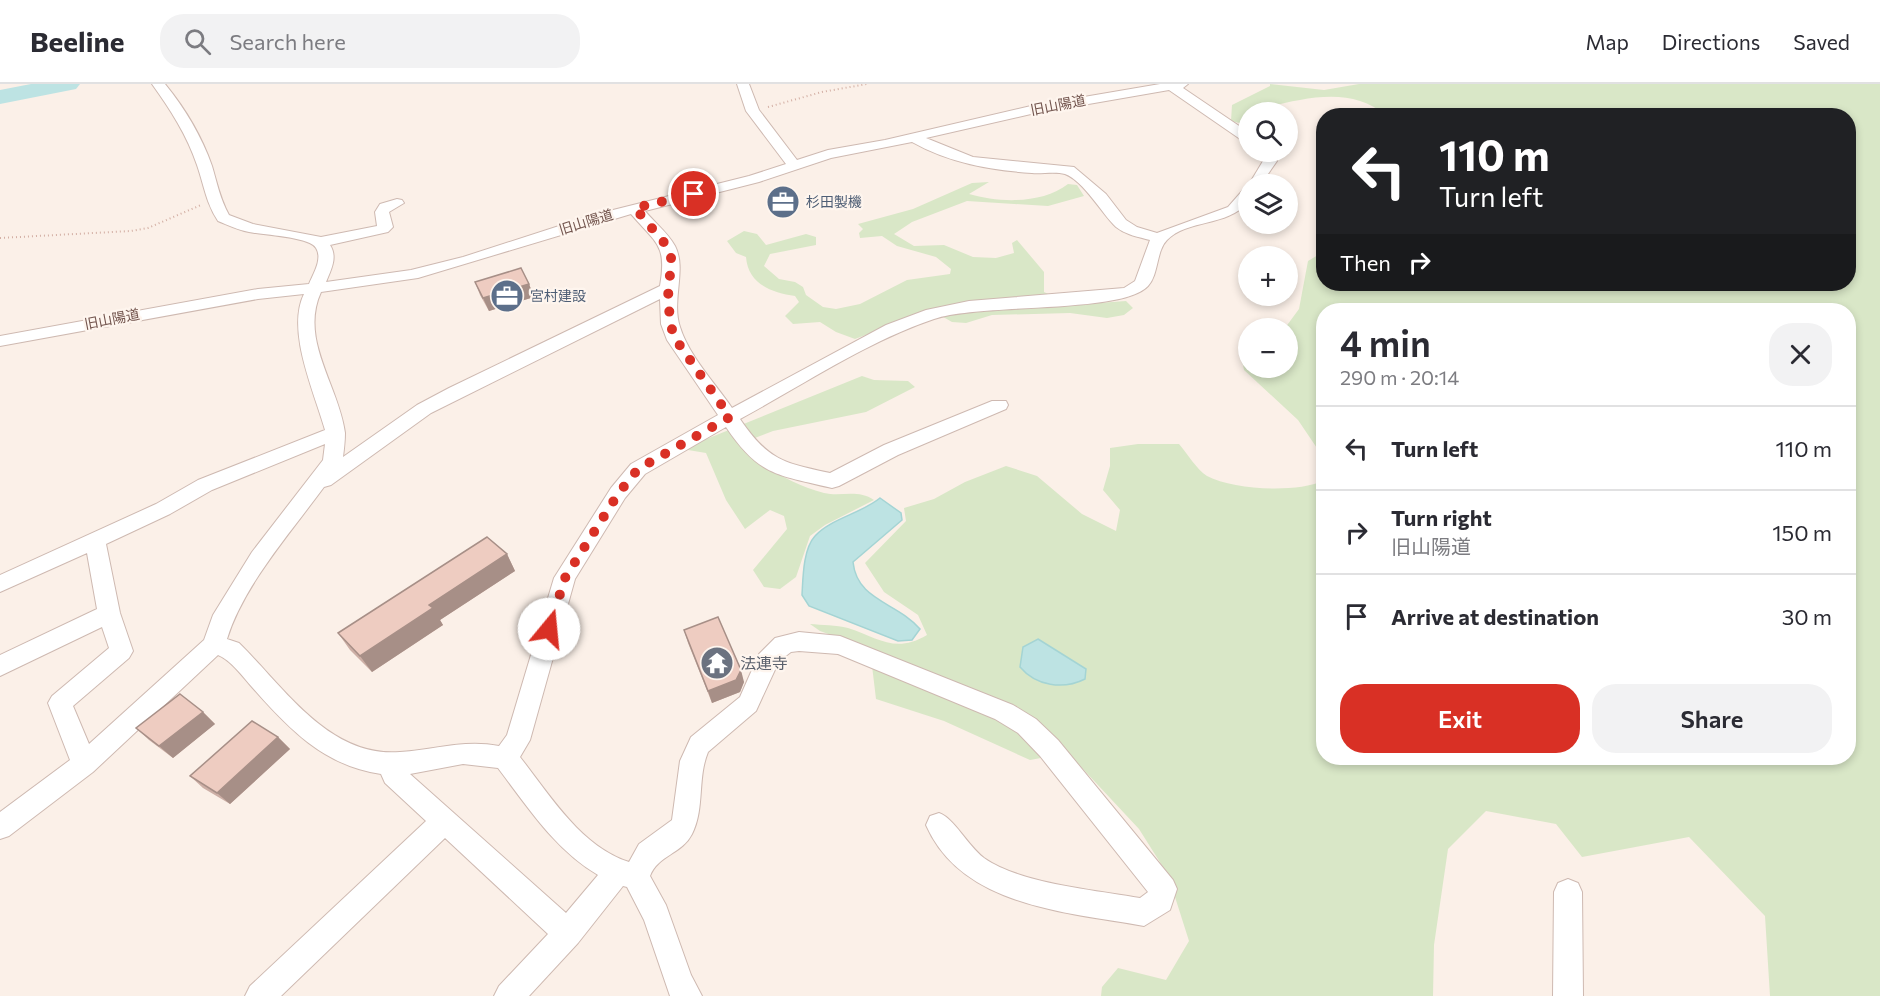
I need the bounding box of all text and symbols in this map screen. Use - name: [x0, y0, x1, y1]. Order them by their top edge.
- search box: [160, 14, 580, 68]
- text: Beeline: [30, 24, 124, 58]
- icon: search: [181, 25, 214, 58]
- text: Search here: [229, 28, 346, 55]
- text: Map: [1586, 29, 1629, 54]
- text: Directions: [1662, 29, 1760, 54]
- text: Saved: [1793, 29, 1850, 54]
- street label: 旧山陽道: [1029, 91, 1087, 118]
- map controls: [1238, 102, 1298, 378]
- button: search: [1238, 102, 1298, 162]
- text: 110 m: [1439, 128, 1550, 180]
- icon: left: [1340, 132, 1418, 210]
- pin: [668, 168, 719, 219]
- button: layers: [1238, 174, 1298, 234]
- icon: arrive: [677, 177, 710, 210]
- text: Turn left: [1439, 180, 1543, 213]
- office icon: 杉田製機: [765, 184, 801, 220]
- place label: 杉田製機: [806, 193, 862, 210]
- street label: 旧山陽道: [557, 205, 615, 238]
- button: +: [1238, 246, 1298, 306]
- icon: right: [1403, 246, 1436, 279]
- text: Then: [1340, 249, 1391, 276]
- office icon: 宮村建設: [489, 278, 525, 314]
- place label: 宮村建設: [530, 287, 586, 304]
- street label: 旧山陽道: [83, 305, 141, 332]
- button: −: [1238, 318, 1298, 378]
- text: 4 min: [1340, 320, 1431, 364]
- button: close: [1769, 323, 1832, 386]
- text: 290 m · 20:14: [1340, 365, 1459, 389]
- icon: left: [1340, 432, 1373, 465]
- text: Turn left: [1391, 435, 1478, 462]
- text: 110 m: [1775, 435, 1832, 462]
- text: Turn right: [1391, 504, 1492, 531]
- icon: right: [1340, 516, 1373, 549]
- text: 150 m: [1772, 519, 1832, 546]
- text: 旧山陽道: [1391, 534, 1471, 558]
- position arrow: [517, 597, 581, 661]
- icon: arrive: [1340, 600, 1373, 633]
- text: Arrive at destination: [1391, 603, 1599, 630]
- text: 30 m: [1782, 603, 1832, 630]
- temple icon: 法連寺: [699, 645, 735, 681]
- place label: 法連寺: [740, 653, 788, 672]
- button: Exit: [1340, 684, 1580, 753]
- button: Share: [1592, 684, 1832, 753]

